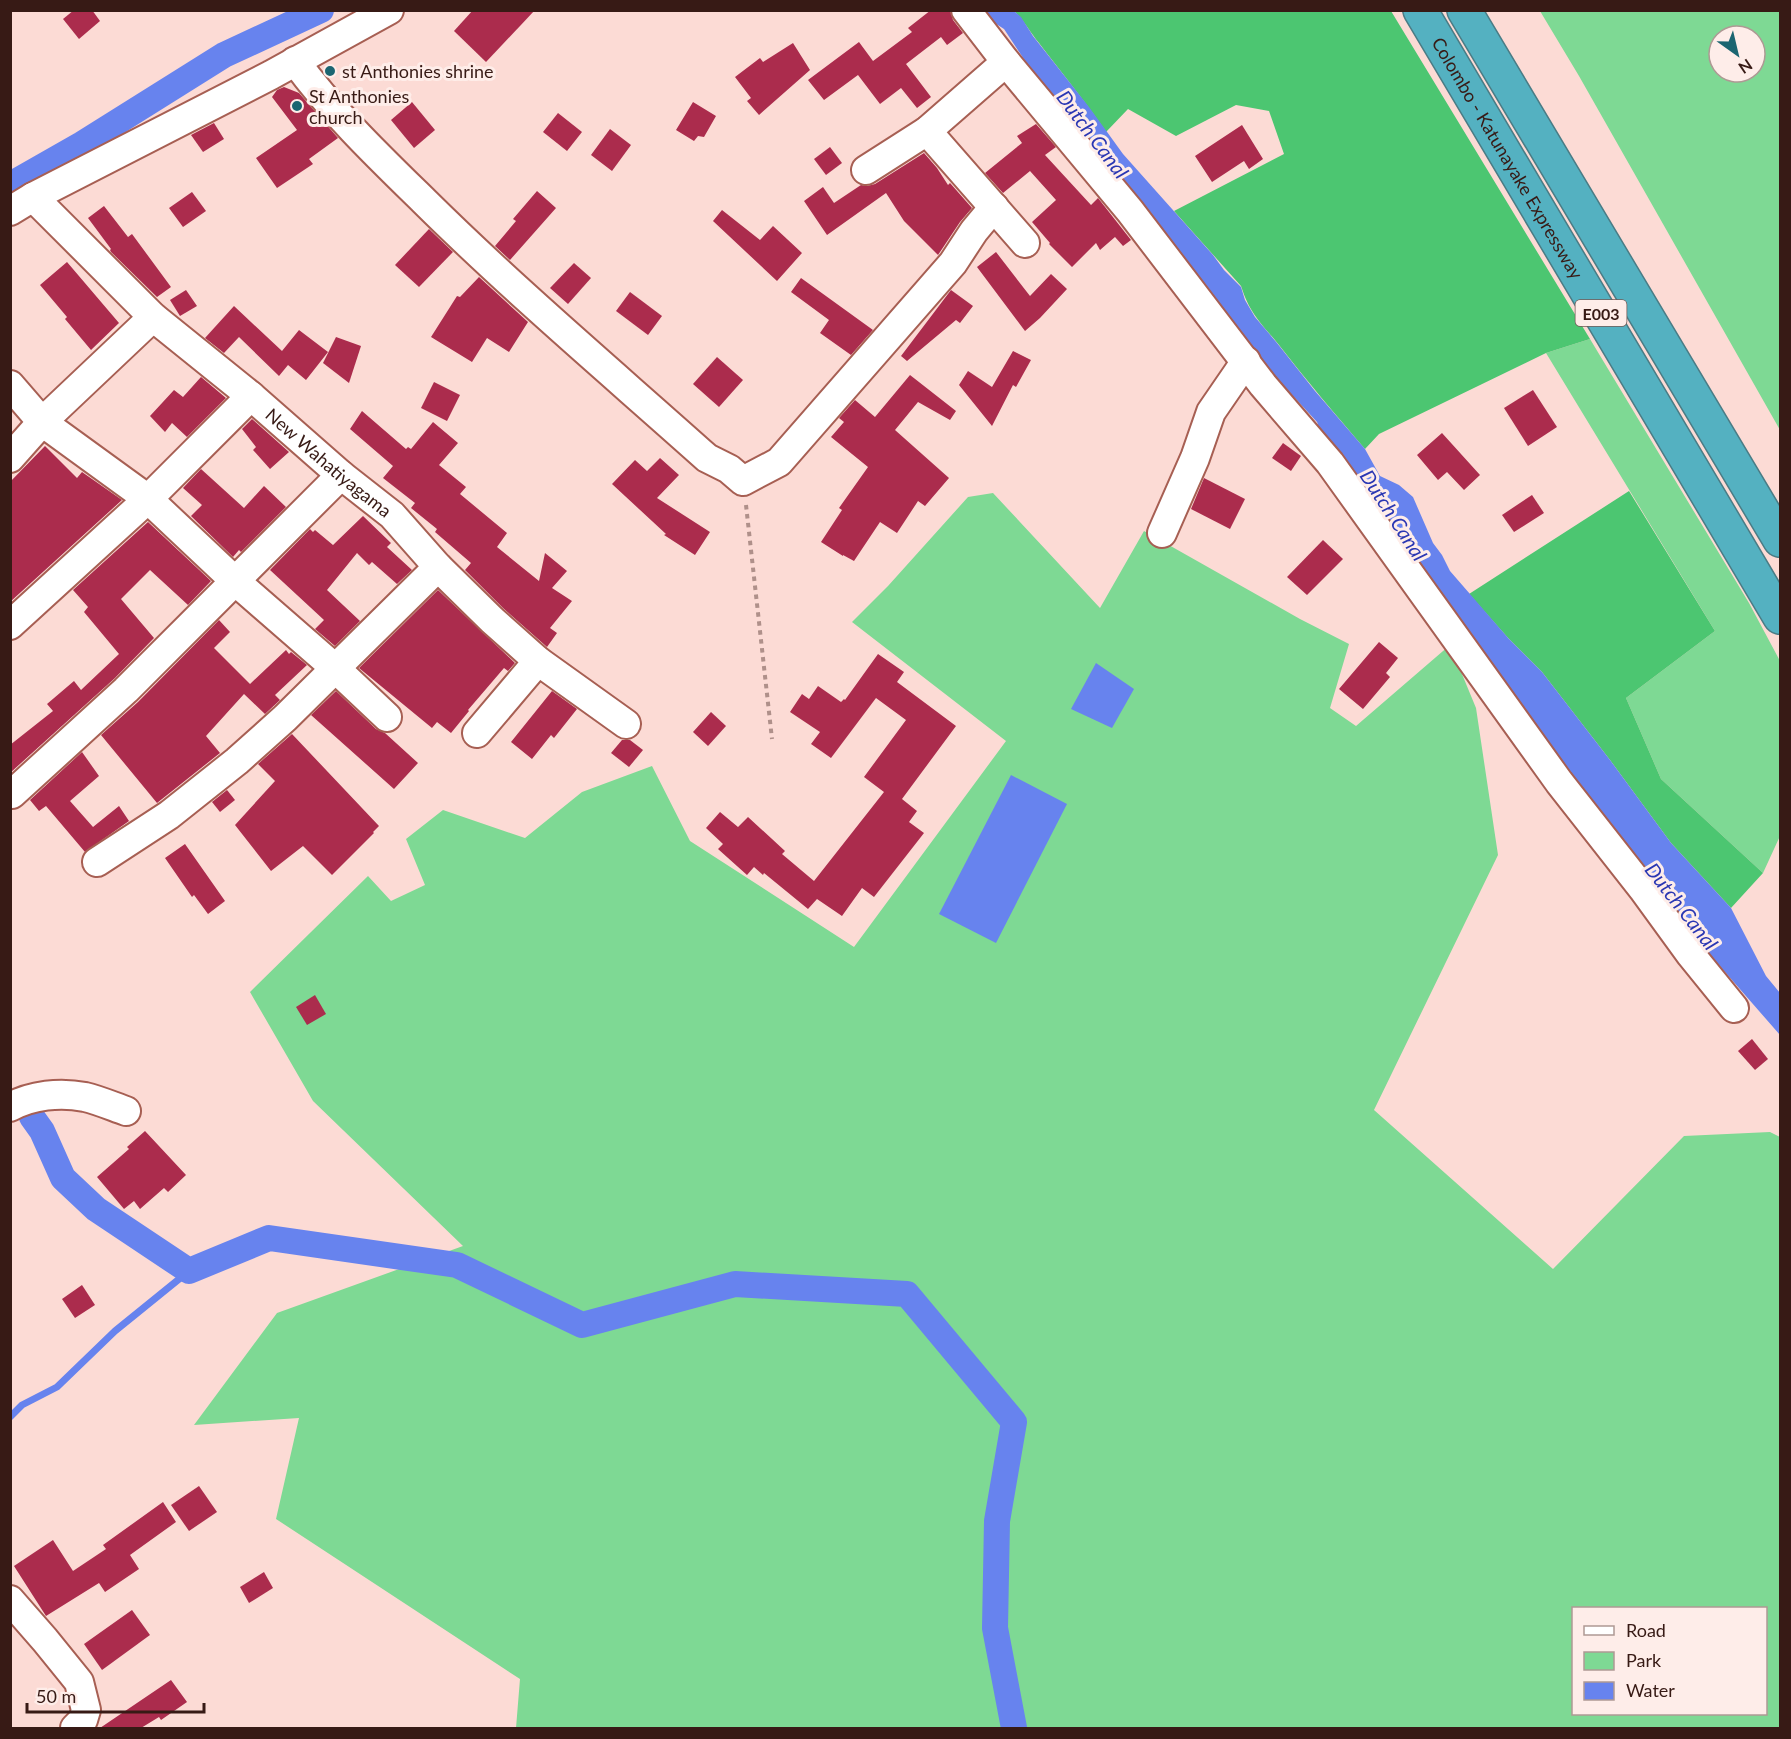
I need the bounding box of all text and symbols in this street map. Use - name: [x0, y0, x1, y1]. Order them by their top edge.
- north arrow: [1707, 24, 1767, 84]
- street label: Colombo - Katunayake Expressway: [1428, 33, 1588, 283]
- text: N: [1735, 56, 1756, 78]
- place label: st Anthonies shrine: [342, 60, 494, 82]
- marker: st Anthonies shrine: [323, 64, 337, 78]
- place label: St Anthonies church: [309, 85, 409, 128]
- water label: Dutch Canal: [1052, 85, 1134, 183]
- marker: St Anthonies church: [290, 99, 304, 113]
- road number: E003: [1576, 300, 1626, 326]
- street label: New Wahatiyagama: [261, 403, 396, 522]
- water label: Dutch Canal: [1356, 465, 1433, 565]
- water label: Dutch Canal: [1641, 858, 1724, 955]
- legend: [1572, 1607, 1767, 1715]
- text: Road: [1626, 1619, 1666, 1641]
- text: Park: [1626, 1649, 1662, 1671]
- scale bar: [27, 1676, 204, 1714]
- text: Water: [1626, 1679, 1675, 1701]
- text: 50 m: [36, 1685, 76, 1707]

